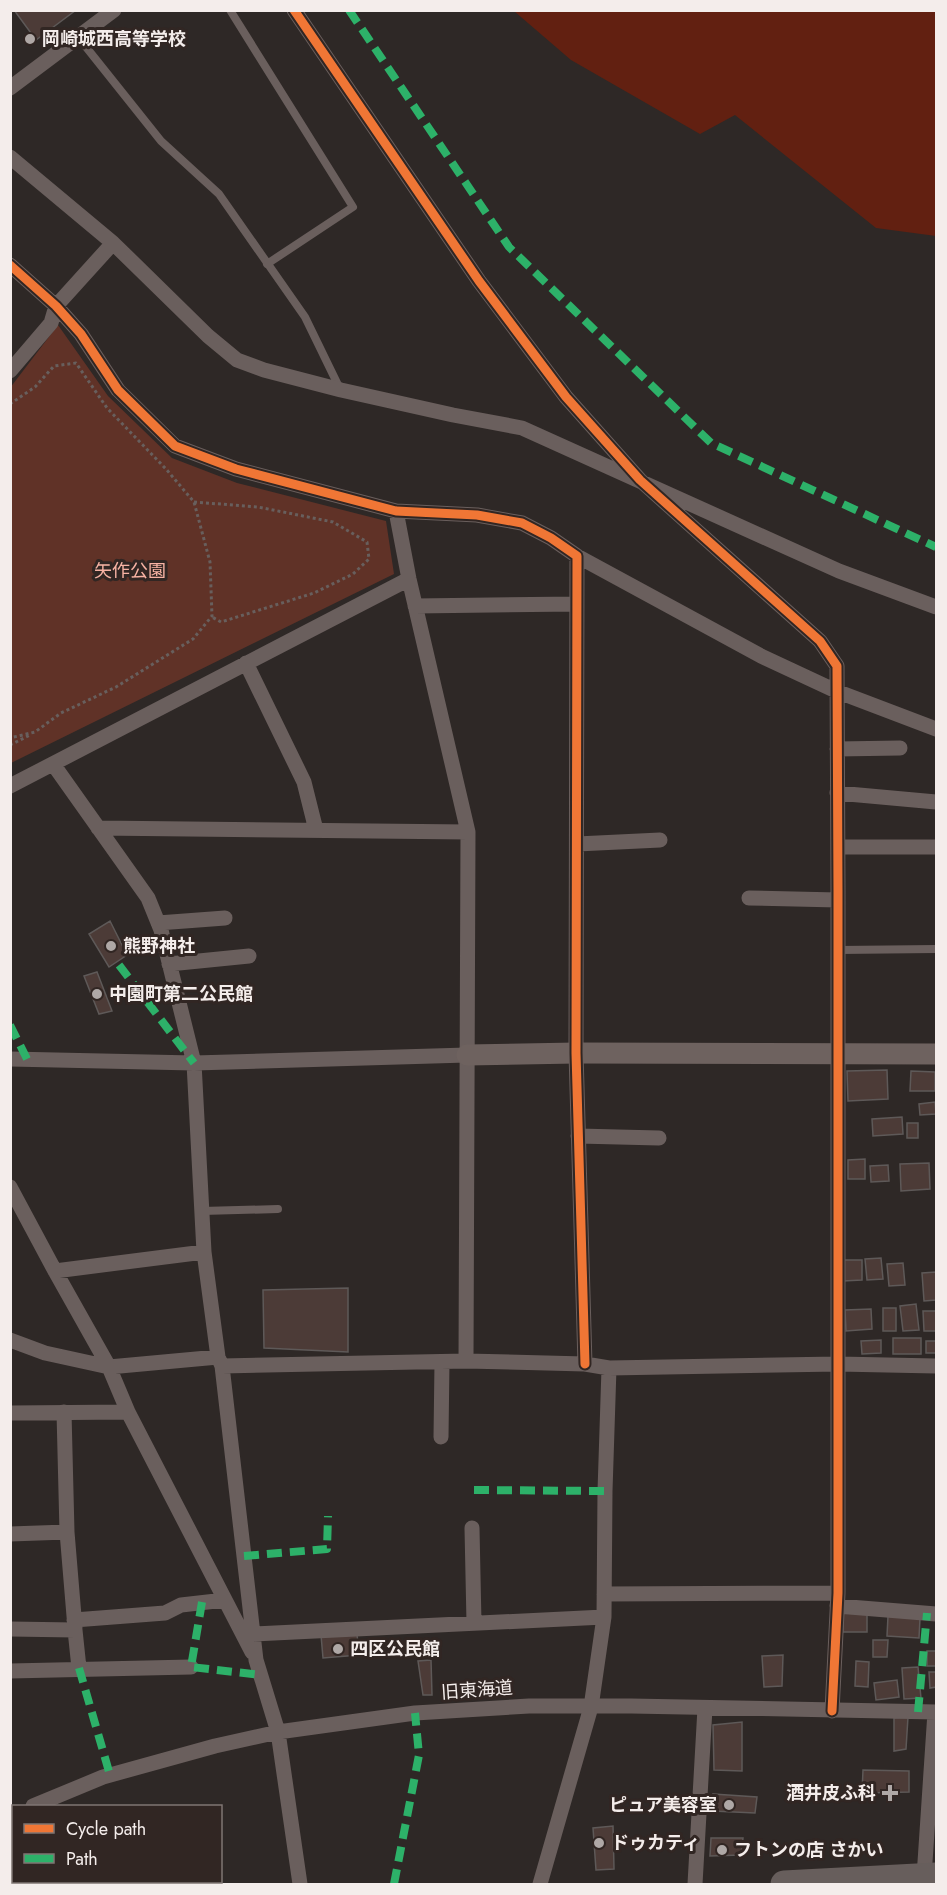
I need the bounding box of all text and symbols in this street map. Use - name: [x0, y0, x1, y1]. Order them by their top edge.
- place label: 岡崎城西高等学校: [42, 26, 186, 52]
- marker: 岡崎城西高等学校: [23, 32, 37, 46]
- park label: 矢作公園: [94, 558, 166, 584]
- place label: 熊野神社: [123, 933, 195, 959]
- marker: 熊野神社: [104, 939, 118, 953]
- place label: 中園町第二公民館: [109, 981, 253, 1007]
- marker: 中園町第二公民館: [90, 987, 104, 1001]
- place label: 四区公民館: [350, 1636, 440, 1662]
- marker: 四区公民館: [331, 1642, 345, 1656]
- street label: 旧東海道: [440, 1675, 514, 1705]
- place label: 酒井皮ふ科: [786, 1780, 876, 1806]
- marker: 酒井皮ふ科: [881, 1784, 899, 1802]
- place label: ピュア美容室: [609, 1792, 717, 1818]
- marker: ピュア美容室: [722, 1798, 736, 1812]
- legend: [12, 1805, 222, 1883]
- text: Cycle path: [66, 1816, 146, 1842]
- place label: ドゥカティ: [611, 1830, 700, 1856]
- marker: ドゥカティ: [592, 1836, 606, 1850]
- place label: フトンの店 さかい: [734, 1837, 883, 1863]
- marker: フトンの店 さかい: [715, 1843, 729, 1857]
- text: Path: [66, 1846, 98, 1872]

